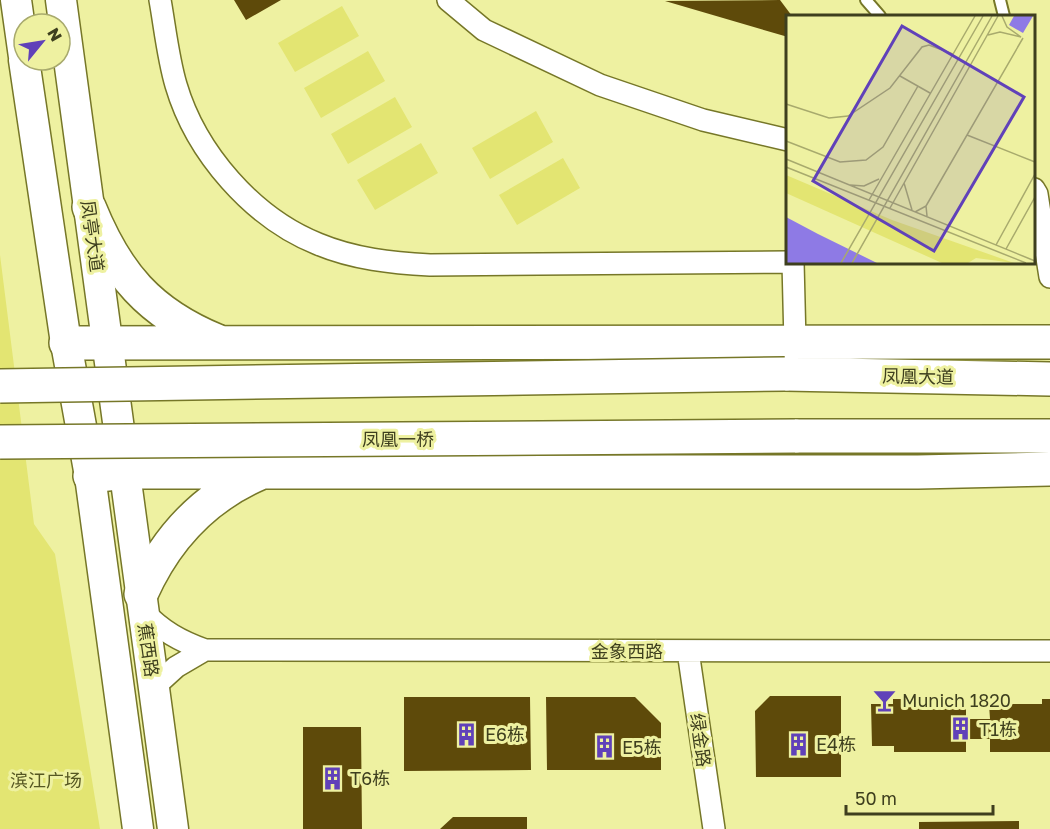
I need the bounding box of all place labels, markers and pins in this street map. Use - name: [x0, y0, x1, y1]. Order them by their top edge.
- bar icon: Munich 1820: [871, 687, 897, 713]
- place label: Munich 1820: [902, 689, 1011, 711]
- building icon: T1栋: [948, 716, 974, 742]
- place label: T1栋: [979, 718, 1017, 740]
- building icon: E6栋: [454, 721, 480, 747]
- place label: E6栋: [485, 723, 525, 745]
- building icon: E4栋: [785, 731, 811, 757]
- place label: E4栋: [816, 733, 856, 755]
- building icon: E5栋: [591, 734, 617, 760]
- place label: E5栋: [622, 736, 661, 758]
- building icon: T6栋: [319, 765, 345, 791]
- place label: T6栋: [350, 767, 390, 789]

